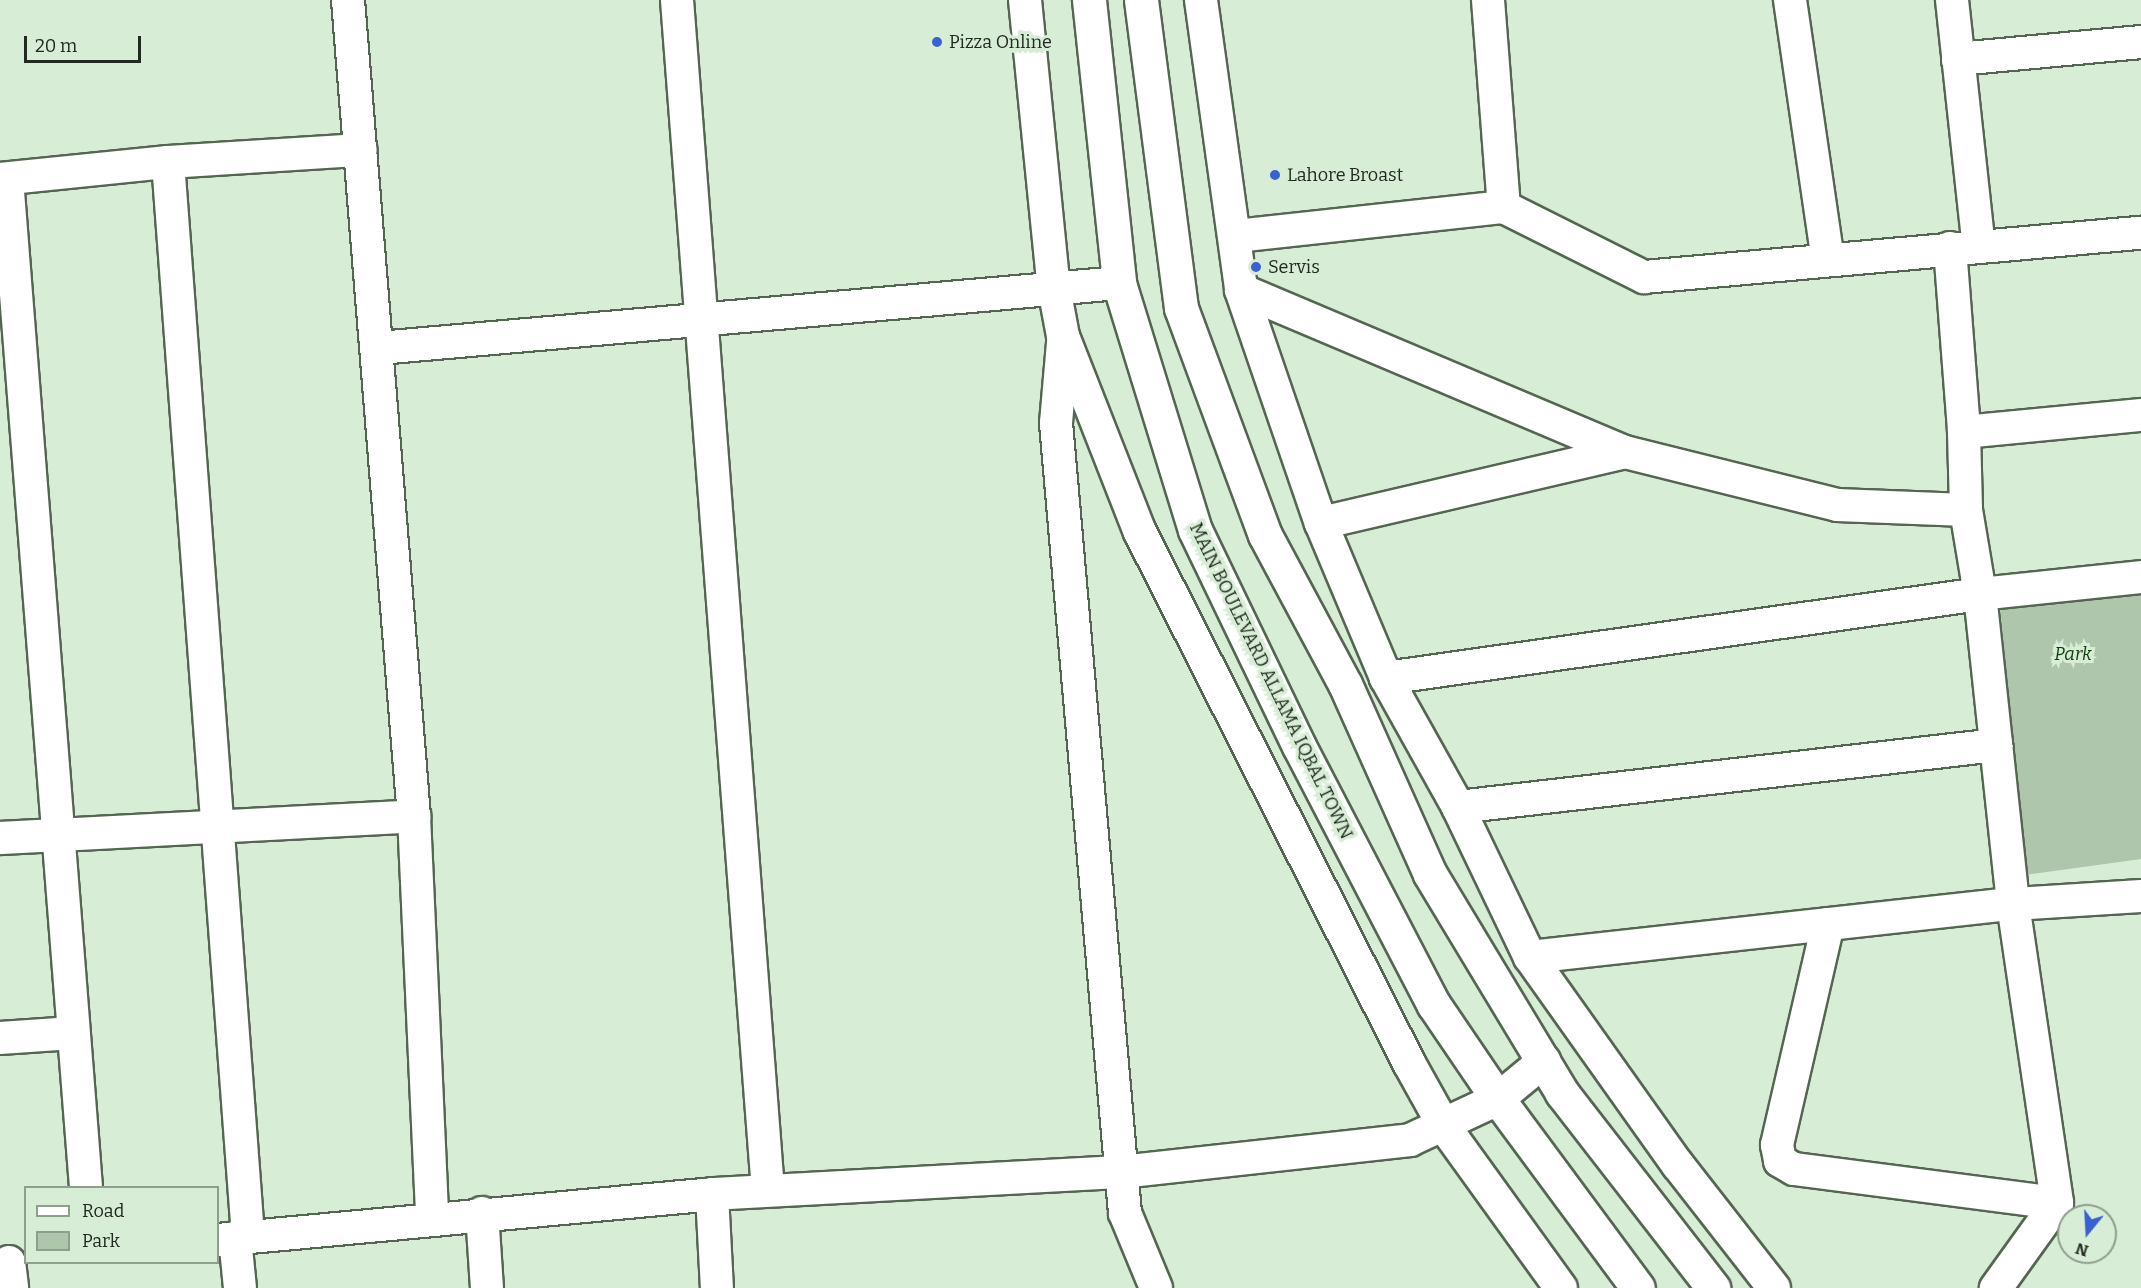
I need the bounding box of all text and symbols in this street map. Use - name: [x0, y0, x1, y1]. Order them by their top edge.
- scale bar: [27, 24, 144, 62]
- place label: Pizza Online: [949, 31, 1052, 53]
- text: 20 m: [35, 35, 77, 57]
- marker: Pizza Online: [930, 35, 944, 49]
- place label: Lahore Broast: [1287, 164, 1403, 186]
- marker: Lahore Broast: [1268, 168, 1282, 182]
- place label: Servis: [1268, 256, 1320, 278]
- marker: Servis: [1249, 260, 1263, 274]
- street label: MAIN BOULEVARD ALLAMA IQBAL TOWN: [1185, 519, 1357, 843]
- park label: Park: [2054, 643, 2092, 665]
- legend: [24, 1186, 219, 1264]
- text: Road: [82, 1200, 124, 1222]
- north arrow: [2057, 1204, 2117, 1264]
- text: Park: [82, 1230, 120, 1252]
- text: N: [2073, 1239, 2091, 1261]

